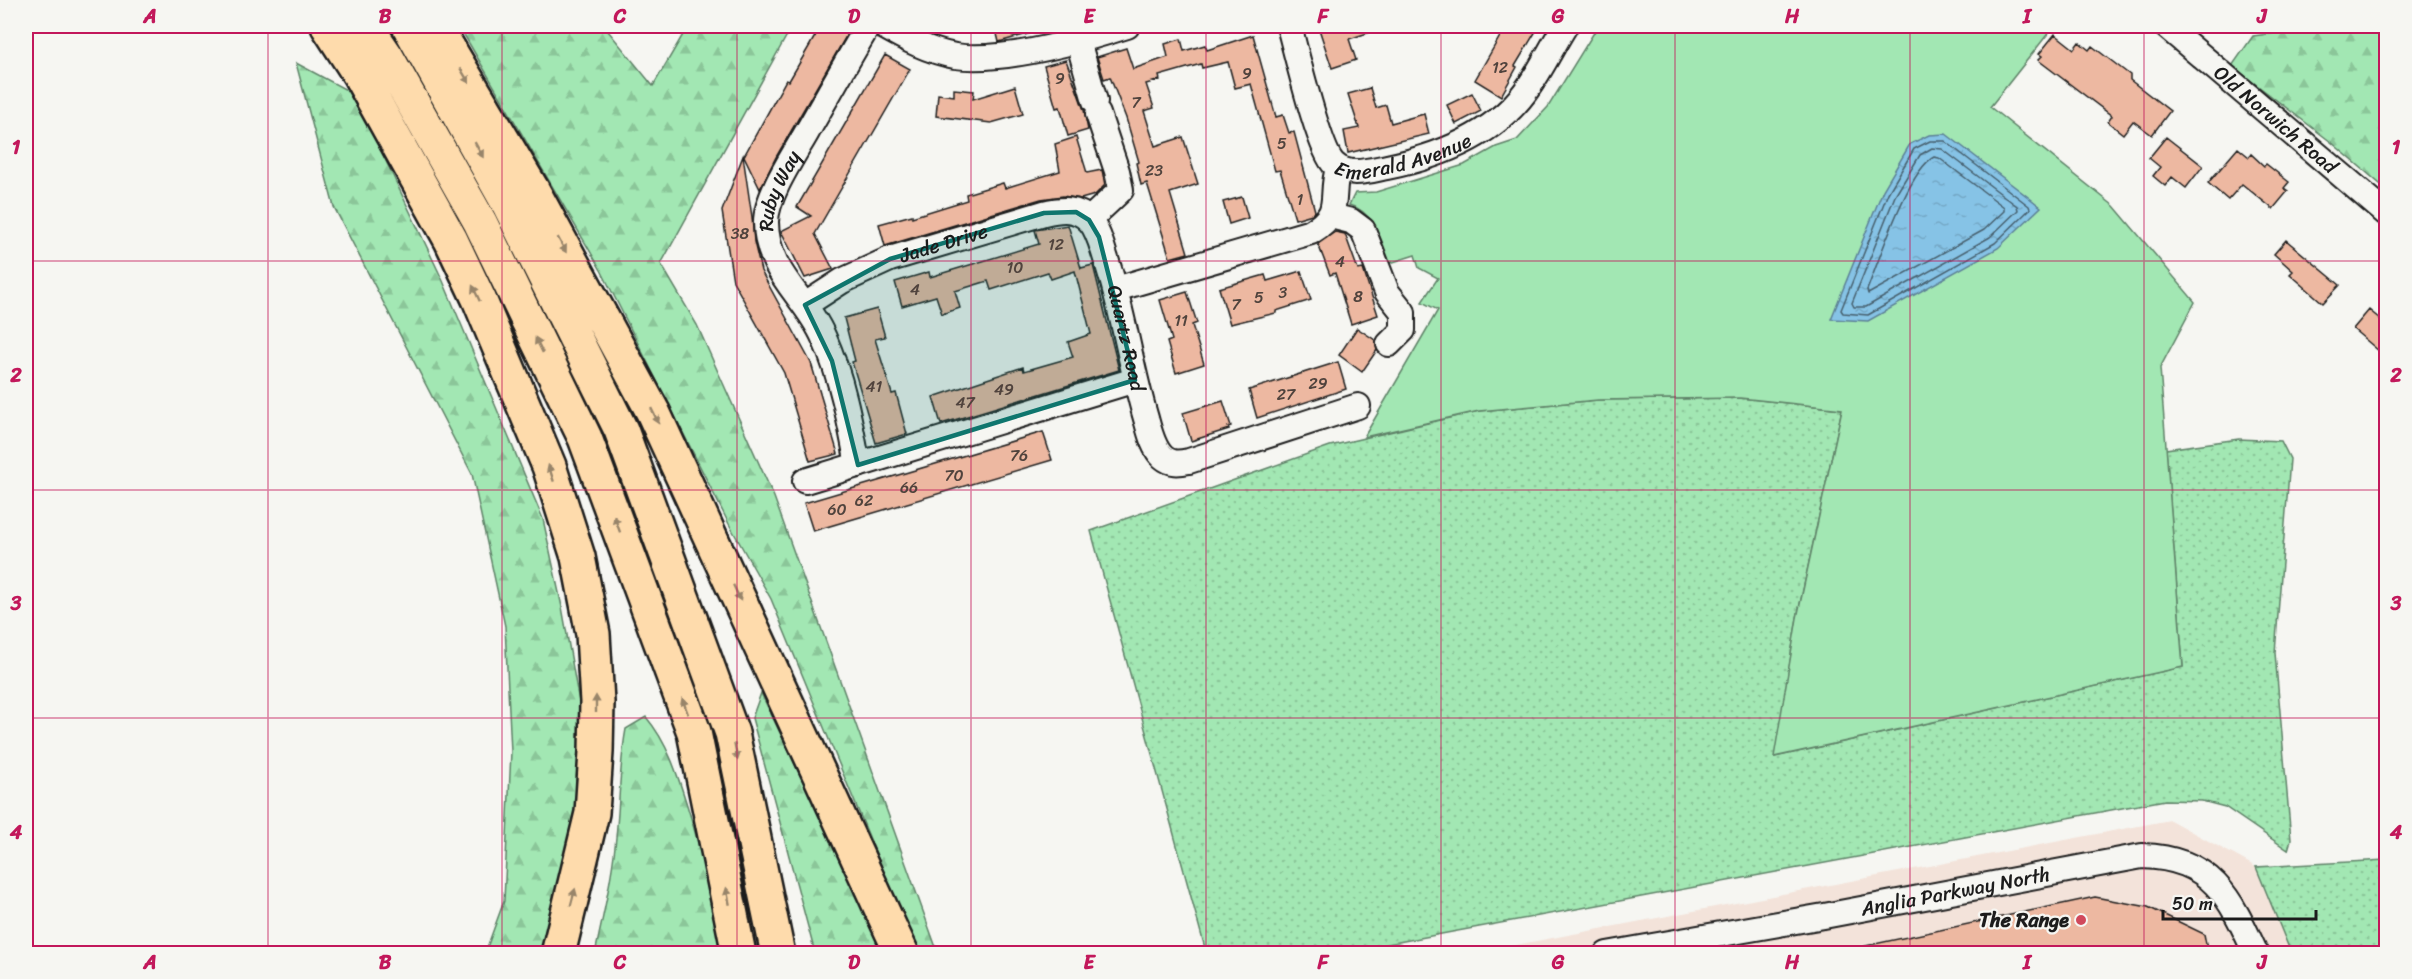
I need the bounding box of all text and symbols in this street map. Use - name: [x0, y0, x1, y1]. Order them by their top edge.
- text: A: [142, 0, 157, 34]
- text: B: [379, 0, 392, 34]
- text: C: [613, 0, 627, 34]
- text: D: [848, 0, 861, 34]
- text: E: [1083, 0, 1096, 34]
- text: F: [1317, 0, 1330, 34]
- text: G: [1551, 0, 1565, 34]
- text: H: [1784, 0, 1800, 34]
- text: I: [2022, 0, 2033, 34]
- text: J: [2256, 0, 2268, 34]
- house number: 12: [1492, 53, 1508, 82]
- street label: Old Norwich Road: [2205, 56, 2347, 184]
- house number: 9: [1242, 59, 1252, 88]
- house number: 9: [1055, 64, 1065, 93]
- one-way arrow: [459, 68, 470, 84]
- house number: 7: [1131, 88, 1141, 117]
- street label: Emerald Avenue: [1328, 123, 1478, 190]
- house number: 5: [1277, 129, 1287, 158]
- text: 1: [12, 130, 21, 165]
- text: 1: [2392, 130, 2401, 165]
- one-way arrow: [473, 142, 484, 158]
- street label: Ruby Way: [749, 143, 811, 232]
- house number: 23: [1145, 156, 1163, 185]
- house number: 1: [1297, 185, 1304, 214]
- street label: Jade Drive: [894, 214, 992, 273]
- house number: 38: [731, 219, 750, 248]
- house number: 12: [1048, 230, 1064, 259]
- one-way arrow: [557, 237, 567, 254]
- house number: 4: [1335, 247, 1345, 276]
- house number: 10: [1007, 253, 1023, 282]
- house number: 4: [910, 275, 920, 304]
- house number: 3: [1279, 278, 1288, 307]
- street label: Quartz Road: [1097, 281, 1155, 396]
- house number: 8: [1353, 282, 1363, 311]
- house number: 5: [1254, 283, 1264, 312]
- one-way arrow: [471, 284, 481, 302]
- house number: 7: [1231, 290, 1241, 319]
- house number: 11: [1174, 306, 1188, 335]
- one-way arrow: [535, 336, 544, 353]
- text: 2: [9, 358, 22, 393]
- text: 2: [2389, 358, 2402, 393]
- house number: 29: [1308, 369, 1328, 398]
- house number: 41: [866, 372, 883, 401]
- house number: 49: [994, 375, 1014, 404]
- house number: 27: [1277, 380, 1296, 409]
- house number: 47: [955, 388, 975, 417]
- one-way arrow: [650, 408, 659, 425]
- house number: 76: [1010, 441, 1028, 470]
- house number: 70: [944, 461, 964, 490]
- one-way arrow: [546, 464, 555, 482]
- house number: 66: [900, 473, 918, 502]
- house number: 62: [855, 486, 873, 515]
- house number: 60: [827, 495, 847, 524]
- one-way arrow: [611, 514, 621, 532]
- one-way arrow: [732, 585, 741, 602]
- text: 3: [10, 586, 22, 621]
- text: 3: [2390, 586, 2402, 621]
- one-way arrow: [591, 695, 601, 714]
- one-way arrow: [679, 697, 689, 715]
- one-way arrow: [732, 743, 741, 762]
- text: 4: [9, 815, 23, 850]
- text: 4: [2389, 815, 2403, 850]
- street label: Anglia Parkway North: [1857, 857, 2053, 927]
- scale bar: [2163, 883, 2316, 921]
- one-way arrow: [723, 886, 732, 905]
- one-way arrow: [568, 888, 578, 906]
- text: 50 m: [2172, 888, 2213, 920]
- place label: The Range: [1979, 903, 2069, 938]
- marker: The Range: [2074, 913, 2088, 927]
- text: A: [142, 945, 157, 979]
- text: B: [379, 945, 392, 979]
- text: C: [613, 945, 627, 979]
- text: D: [848, 945, 861, 979]
- text: E: [1083, 945, 1096, 979]
- text: F: [1317, 945, 1330, 979]
- text: G: [1551, 945, 1565, 979]
- text: H: [1784, 945, 1800, 979]
- text: I: [2022, 945, 2033, 979]
- text: J: [2256, 945, 2268, 979]

